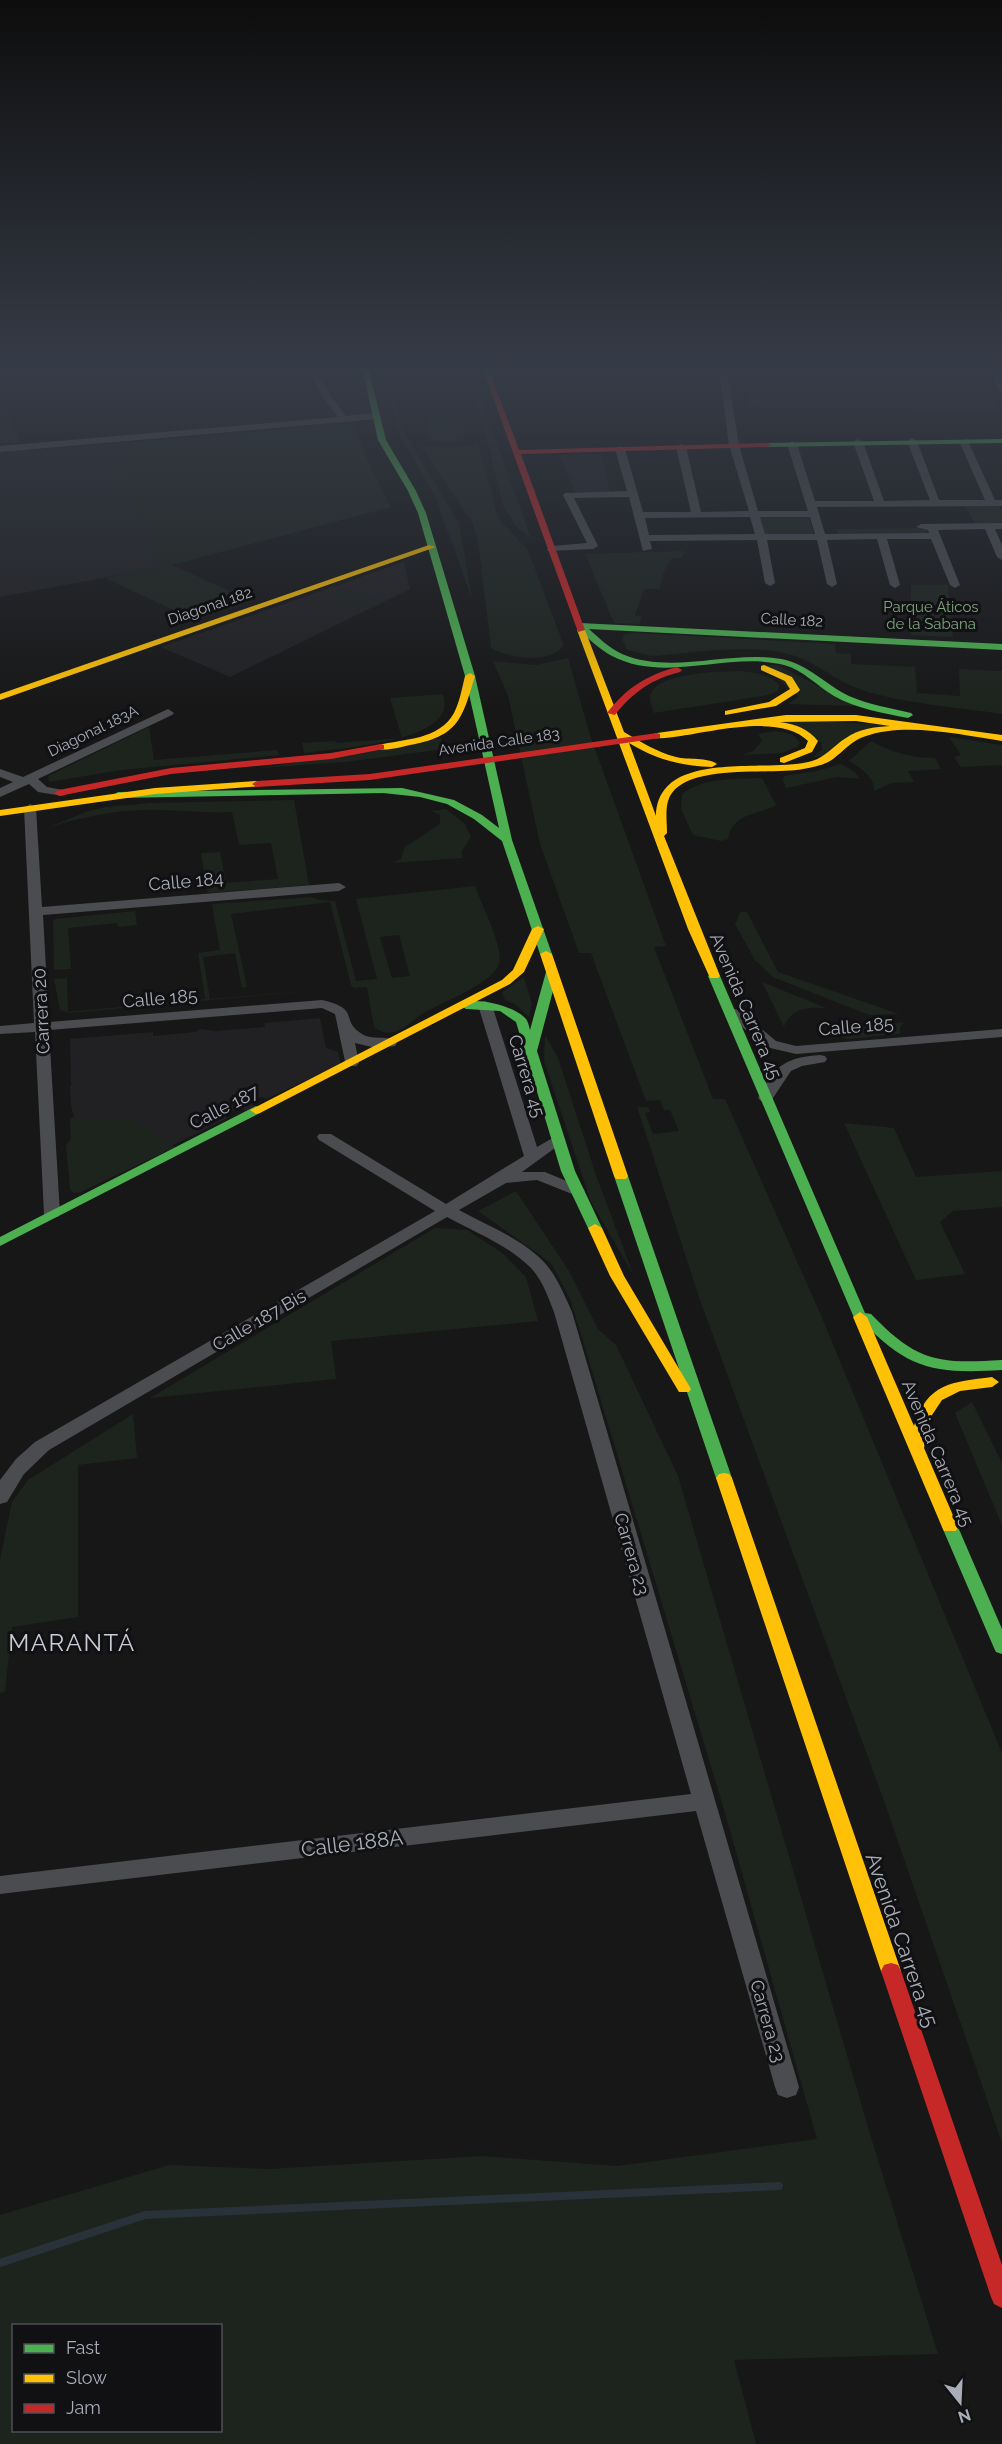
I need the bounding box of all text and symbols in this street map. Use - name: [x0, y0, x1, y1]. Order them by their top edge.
- street label: Diagonal 182: [166, 583, 255, 629]
- park label: Parque Áticos de la Sabana: [883, 598, 979, 633]
- street label: Calle 182: [760, 609, 824, 631]
- street label: Diagonal 183A: [45, 701, 141, 761]
- street label: Avenida Calle 183: [437, 725, 561, 759]
- street label: Calle 184: [148, 867, 225, 895]
- street label: Avenida Carrera 45: [706, 930, 786, 1082]
- street label: Carrera 20: [28, 967, 54, 1055]
- street label: Calle 185: [122, 984, 199, 1012]
- street label: Calle 185: [818, 1012, 895, 1040]
- street label: Carrera 45: [504, 1032, 550, 1120]
- street label: Calle 187: [186, 1080, 263, 1133]
- street label: Calle 187 Bis: [209, 1285, 310, 1355]
- street label: Avenida Carrera 45: [898, 1377, 978, 1529]
- street label: Carrera 23: [610, 1510, 654, 1598]
- district label: MARANTÁ: [8, 1628, 136, 1657]
- street label: Calle 188A: [299, 1824, 405, 1862]
- street label: Avenida Carrera 45: [860, 1849, 944, 2031]
- street label: Carrera 23: [746, 1977, 790, 2065]
- legend: [12, 2324, 222, 2432]
- text: Fast: [66, 2337, 100, 2358]
- text: Slow: [66, 2367, 107, 2388]
- north arrow: [930, 2372, 990, 2432]
- text: Jam: [66, 2397, 101, 2418]
- text: N: [956, 2405, 973, 2427]

